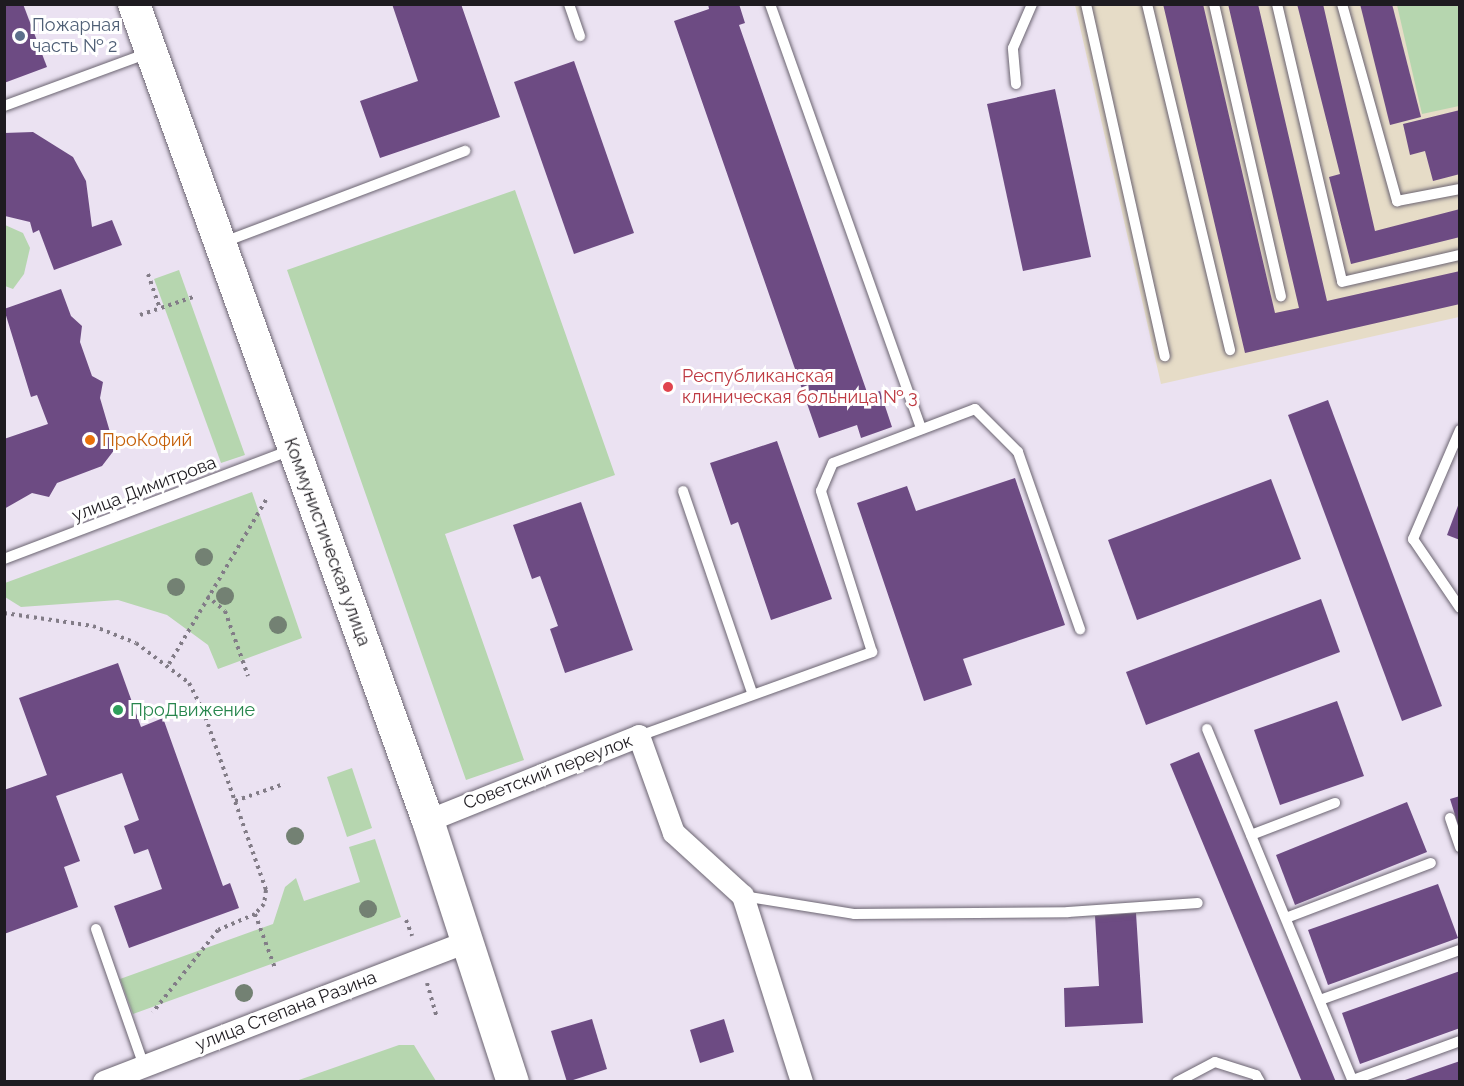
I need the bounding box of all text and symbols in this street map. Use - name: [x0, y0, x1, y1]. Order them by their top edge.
- place label: Пожарная часть № 2: [32, 15, 120, 57]
- marker: Пожарная часть № 2: [13, 29, 27, 43]
- place label: Республиканская клиническая больница № 3: [682, 366, 918, 409]
- marker: Республиканская клиническая больница № 3: [659, 378, 677, 396]
- place label: ПроКофий: [102, 429, 192, 451]
- marker: ПроКофий: [83, 433, 97, 447]
- street label: Коммунистическая улица: [279, 435, 375, 649]
- street label: улица Димитрова: [69, 452, 219, 526]
- place label: ПроДвижение: [130, 699, 255, 721]
- marker: ПроДвижение: [111, 703, 125, 717]
- street label: Советский переулок: [460, 730, 636, 814]
- street label: улица Степана Разина: [192, 966, 380, 1056]

